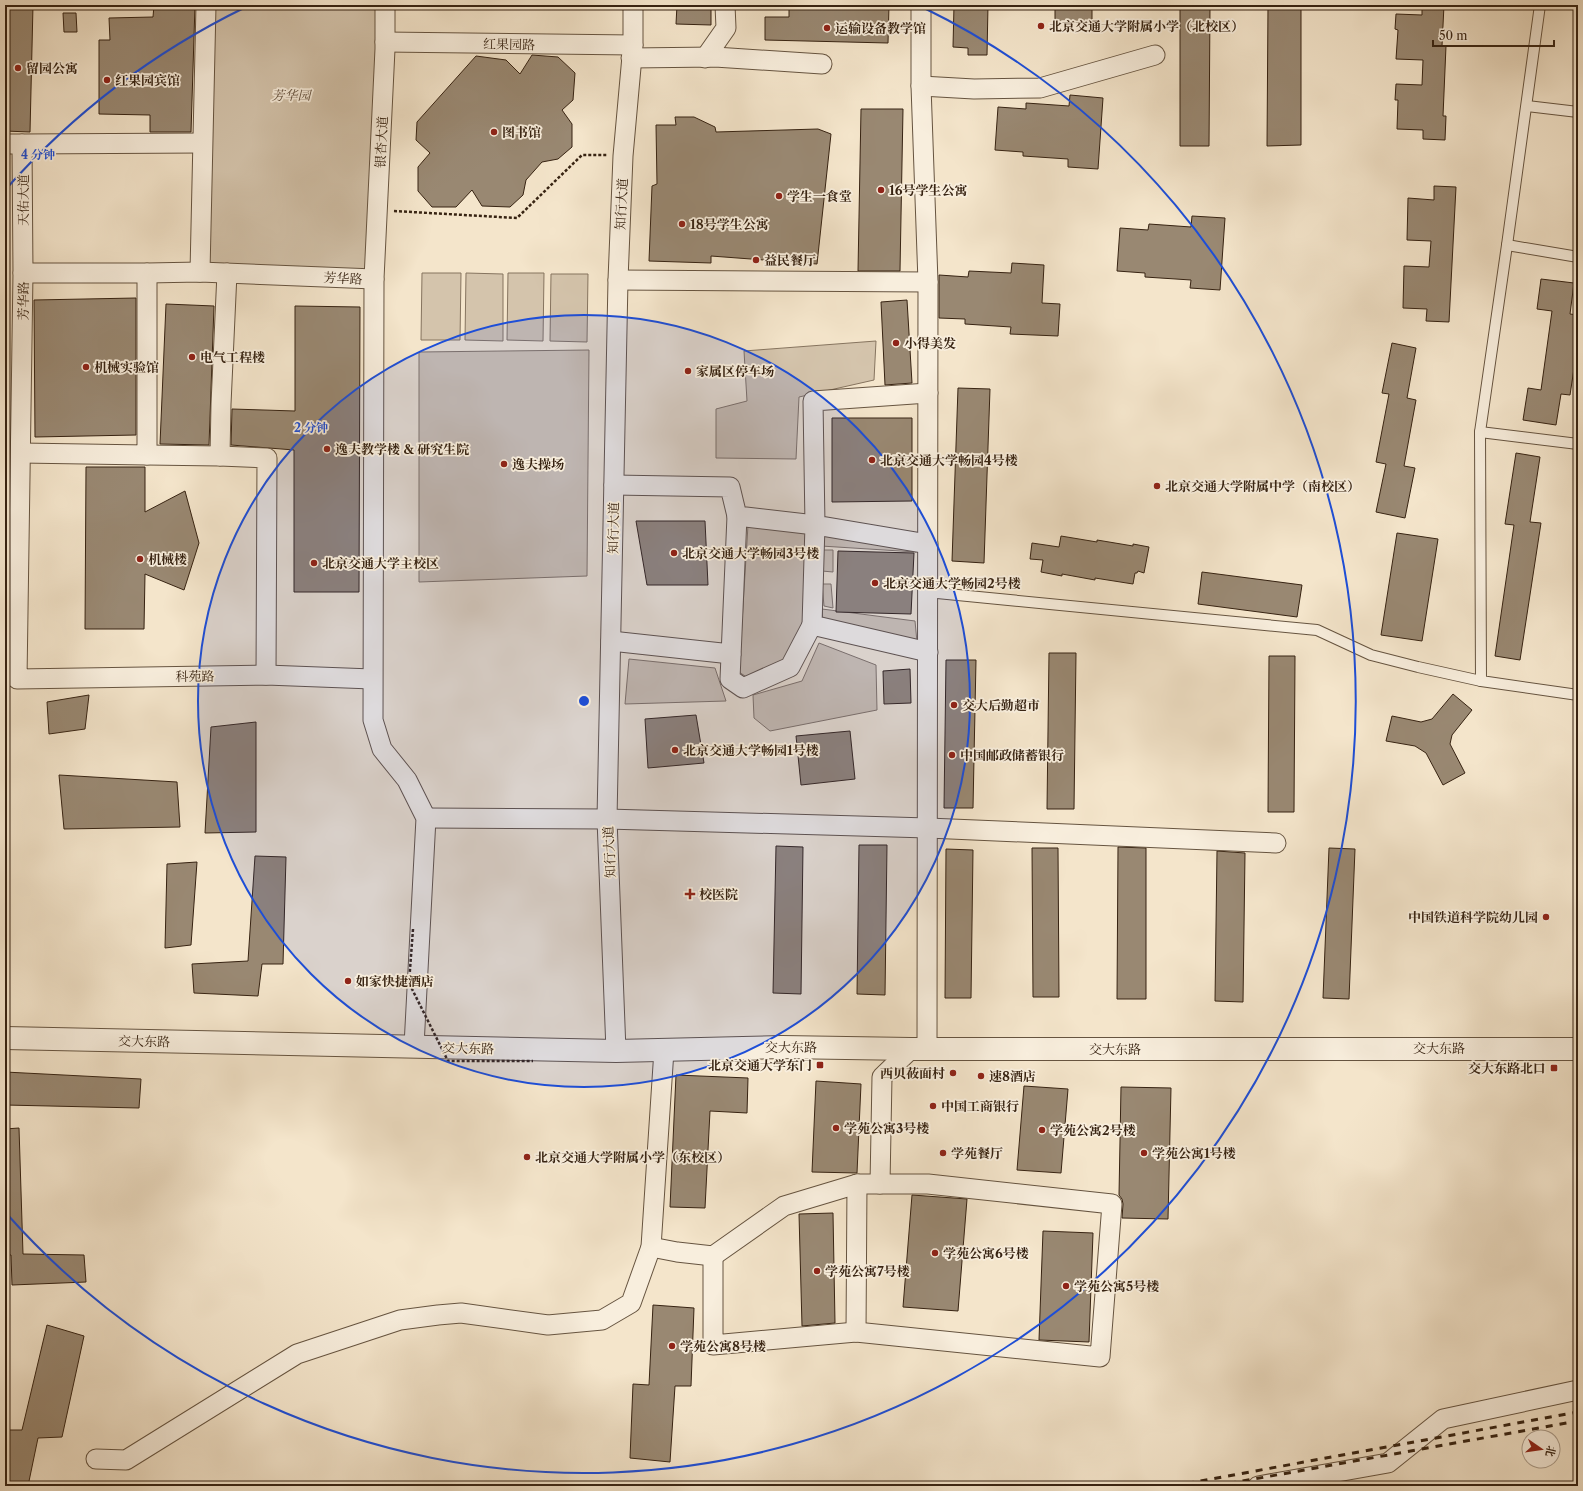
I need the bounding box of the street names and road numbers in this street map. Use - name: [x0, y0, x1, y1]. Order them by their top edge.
- street label: 红果园路: [483, 36, 535, 52]
- street label: 银杏大道: [372, 116, 390, 168]
- street label: 天佑大道: [15, 174, 31, 226]
- street label: 知行大道: [612, 178, 630, 230]
- street label: 芳华路: [323, 269, 363, 287]
- street label: 芳华路: [15, 281, 31, 321]
- street label: 知行大道: [605, 502, 621, 554]
- street label: 科苑路: [175, 668, 215, 684]
- street label: 知行大道: [600, 826, 618, 878]
- street label: 交大东路: [118, 1033, 170, 1049]
- street label: 交大东路: [765, 1039, 817, 1055]
- street label: 交大东路: [442, 1040, 494, 1056]
- street label: 交大东路: [1413, 1040, 1465, 1056]
- street label: 交大东路: [1089, 1041, 1141, 1057]

